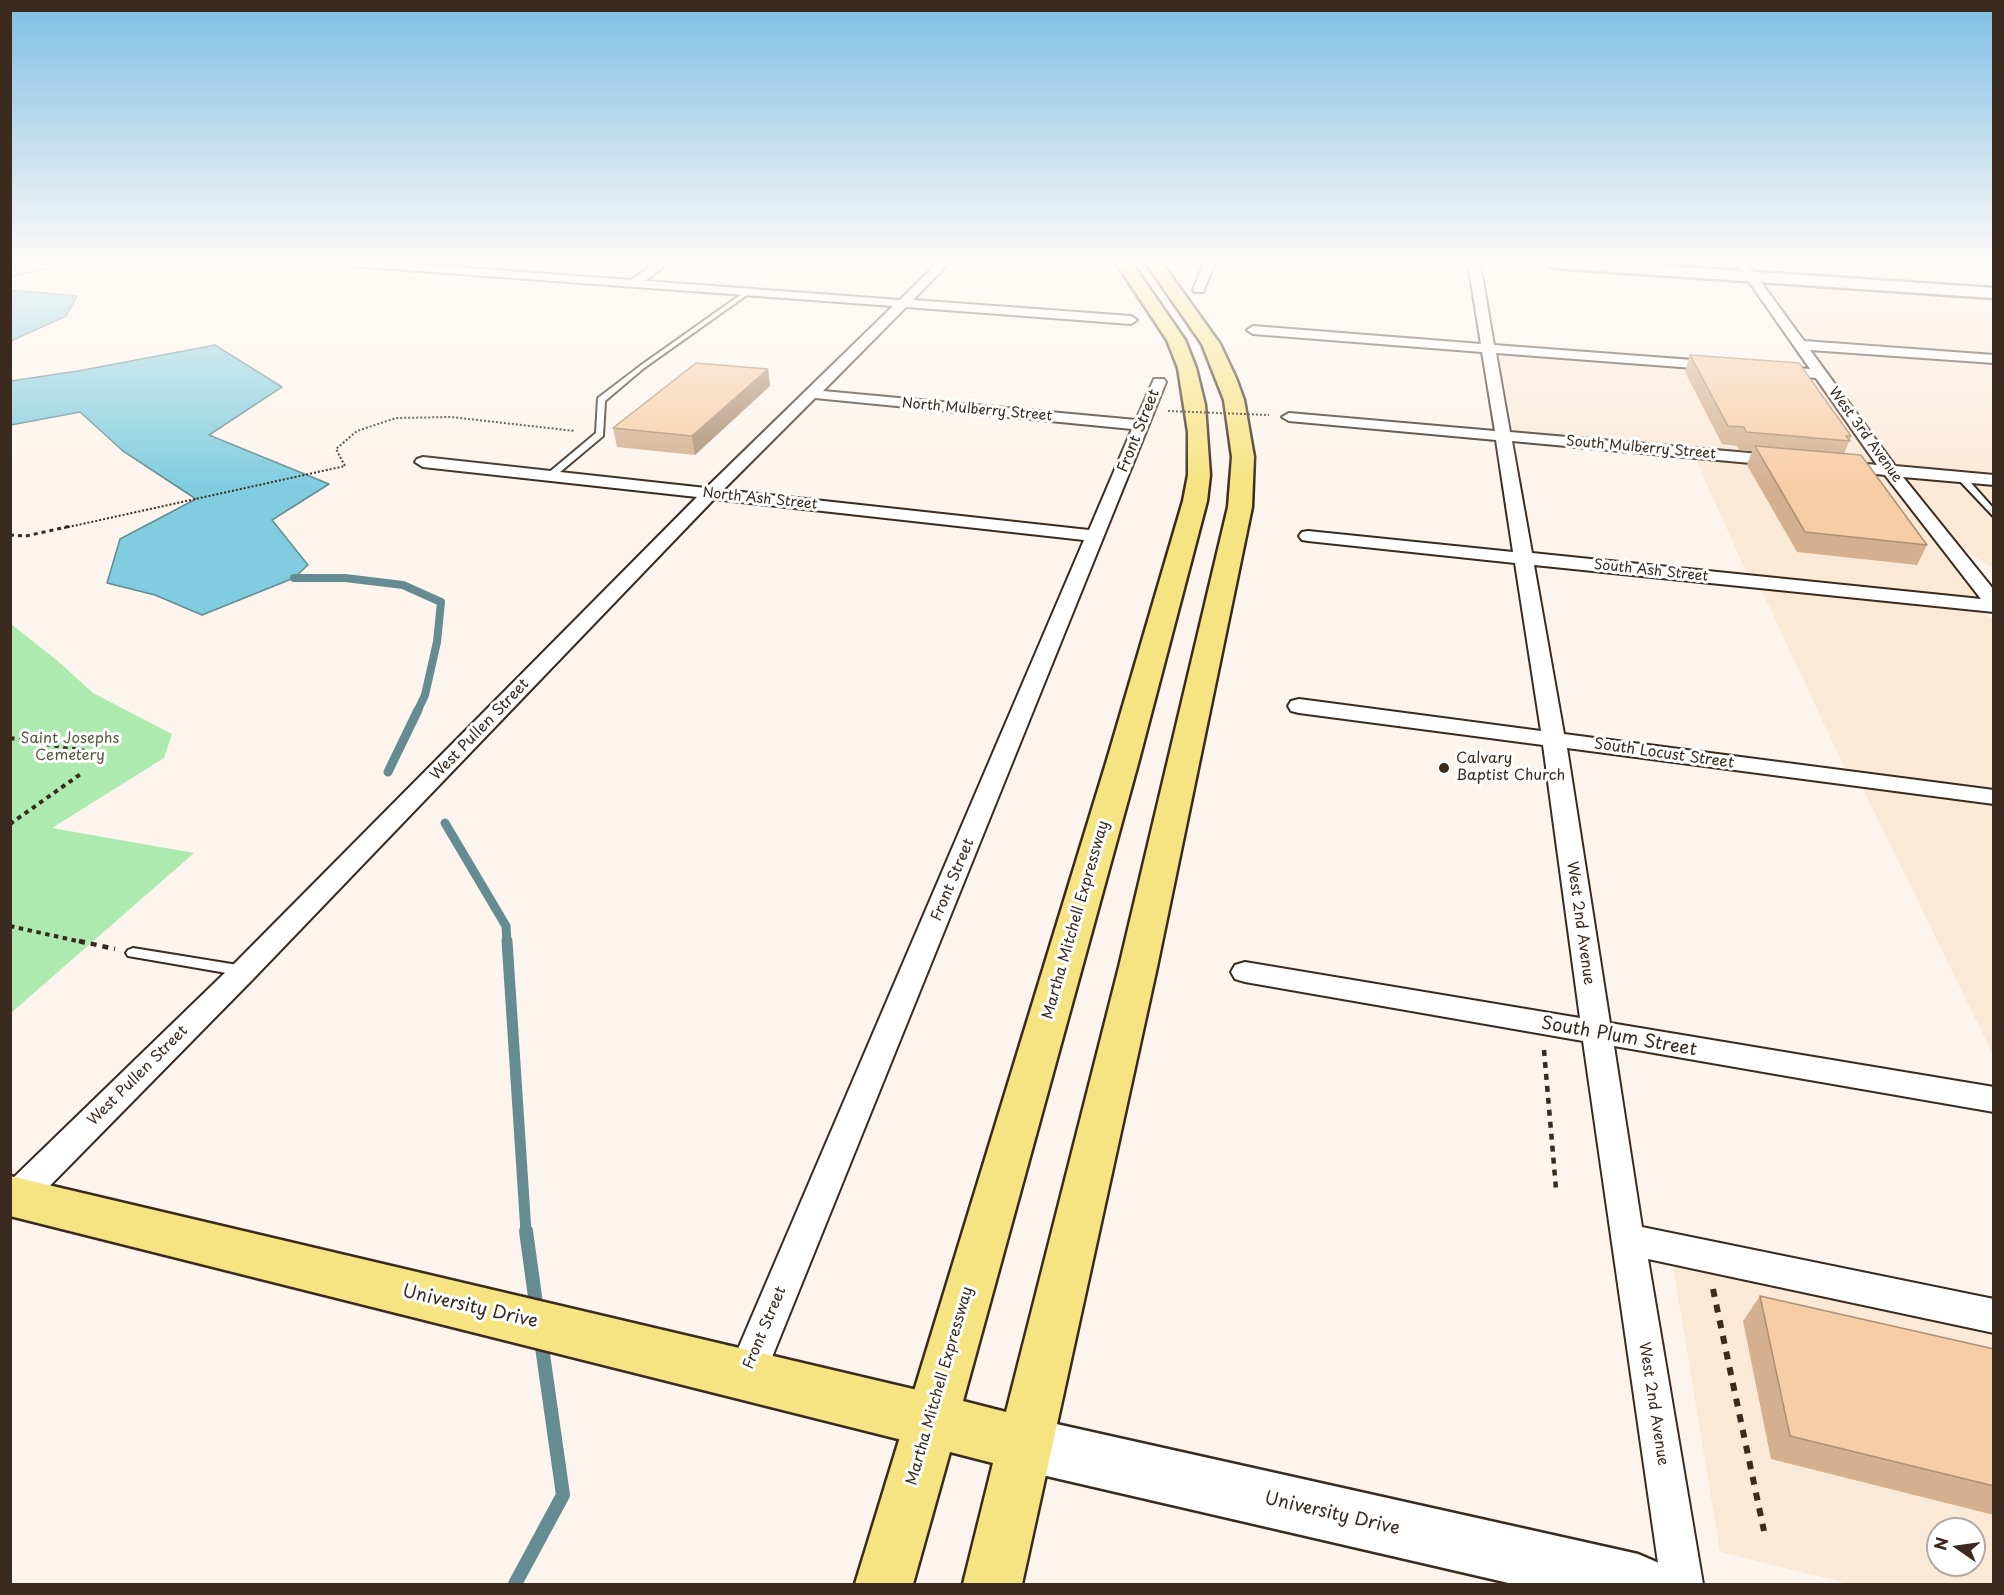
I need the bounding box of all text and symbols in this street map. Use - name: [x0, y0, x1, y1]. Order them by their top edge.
- street label: West 3rd Avenue: [1825, 384, 1905, 486]
- street label: Front Street: [1114, 387, 1164, 475]
- street label: North Mulberry Street: [901, 395, 1053, 425]
- street label: South Mulberry Street: [1565, 433, 1717, 463]
- street label: North Ash Street: [702, 485, 818, 513]
- street label: South Ash Street: [1593, 557, 1709, 585]
- street label: West Pullen Street: [427, 676, 533, 784]
- park label: Saint Josephs Cemetery: [21, 730, 119, 765]
- street label: South Locust Street: [1593, 735, 1735, 773]
- place label: Calvary Baptist Church: [1456, 750, 1565, 785]
- marker: Calvary Baptist Church: [1437, 761, 1451, 775]
- street label: Martha Mitchell Expressway: [1039, 819, 1113, 1021]
- street label: Front Street: [928, 836, 978, 924]
- street label: West 2nd Avenue: [1562, 860, 1598, 986]
- street label: South Plum Street: [1540, 1013, 1698, 1061]
- street label: West Pullen Street: [84, 1022, 192, 1130]
- street label: University Drive: [400, 1281, 540, 1333]
- street label: Front Street: [740, 1284, 790, 1372]
- street label: Martha Mitchell Expressway: [903, 1285, 977, 1487]
- street label: West 2nd Avenue: [1634, 1341, 1672, 1467]
- street label: University Drive: [1262, 1488, 1402, 1540]
- north arrow: [1926, 1517, 1986, 1577]
- text: N: [1927, 1535, 1954, 1552]

